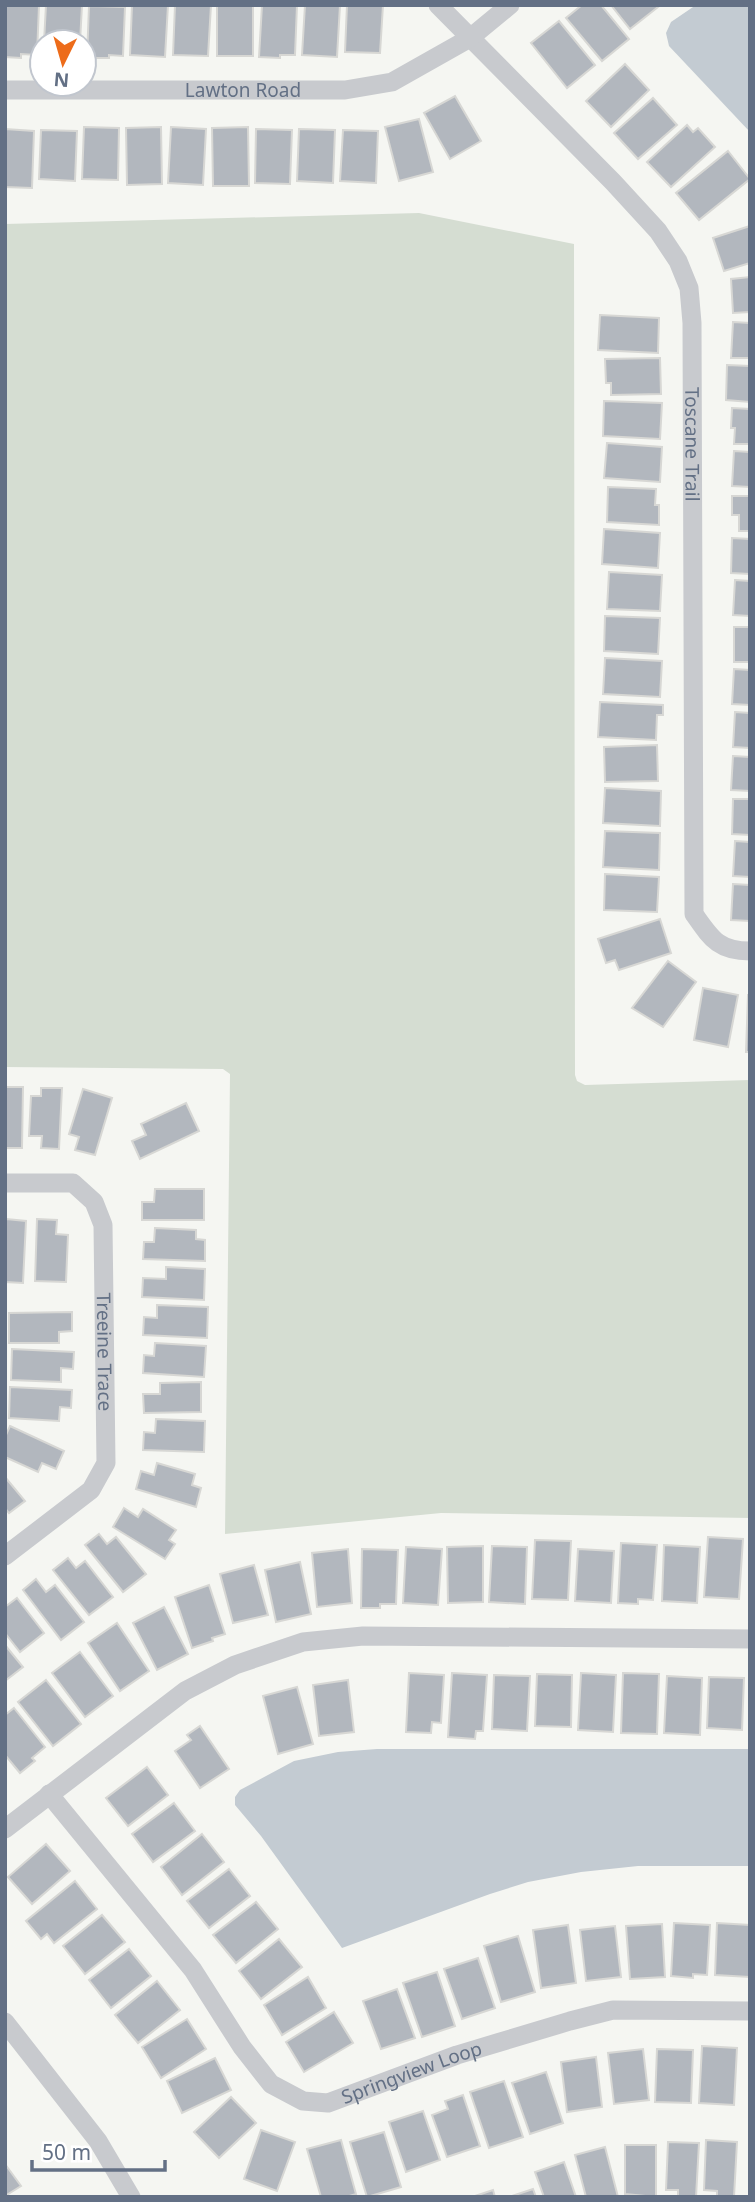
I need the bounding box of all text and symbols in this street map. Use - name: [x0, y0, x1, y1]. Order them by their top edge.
- north arrow: [28, 28, 98, 98]
- text: N: [53, 66, 70, 94]
- street label: Lawton Road: [185, 77, 301, 103]
- street label: Toscane Trail: [679, 387, 706, 502]
- street label: Treeine Trace: [91, 1293, 118, 1411]
- street label: Springview Loop: [338, 2035, 485, 2110]
- scale bar: [32, 2128, 164, 2172]
- text: 50 m: [42, 2138, 91, 2166]

